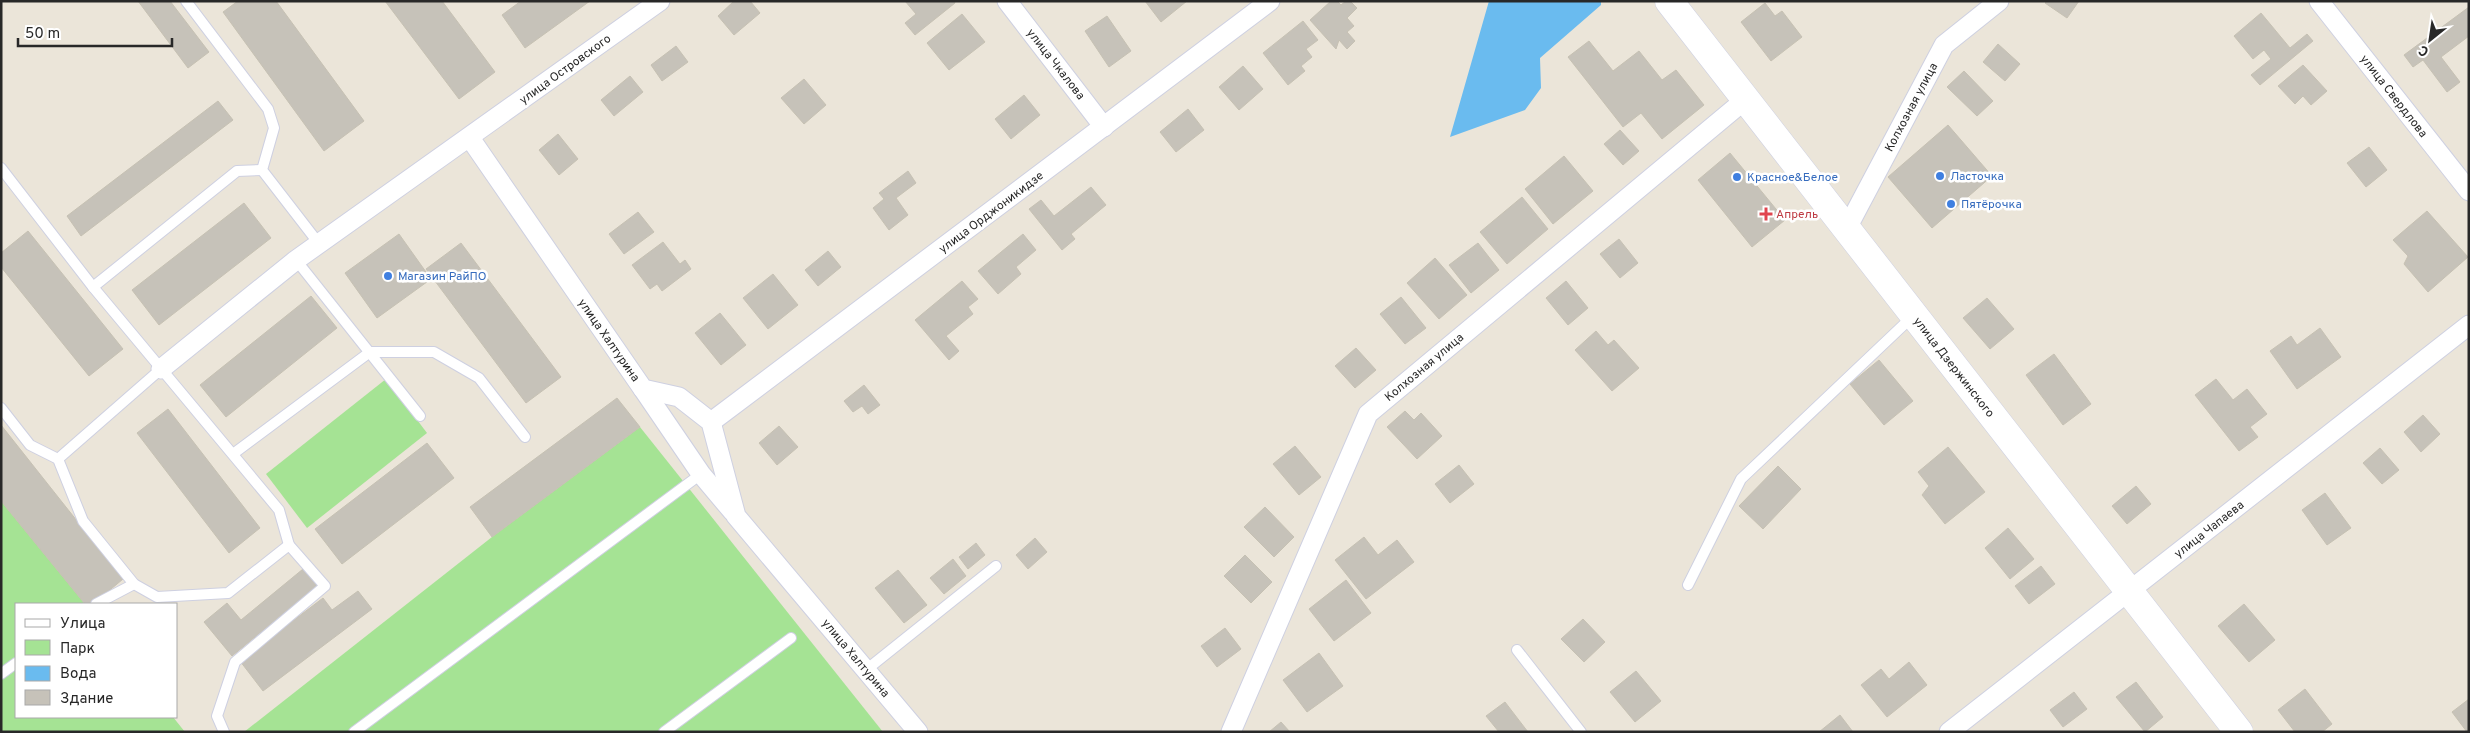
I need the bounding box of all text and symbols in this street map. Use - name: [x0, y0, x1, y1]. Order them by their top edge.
- scale bar: [18, 15, 171, 47]
- north arrow: [2405, 15, 2455, 65]
- text: 50 m: [25, 25, 60, 44]
- street label: улица Чкалова: [1022, 26, 1088, 103]
- street label: улица Островского: [517, 31, 615, 108]
- text: С: [2416, 40, 2432, 60]
- street label: улица Свердлова: [2356, 52, 2430, 141]
- street label: Колхозная улица: [1882, 60, 1942, 155]
- street label: улица Орджоникидзе: [936, 168, 1047, 257]
- place label: Ласточка: [1950, 169, 2004, 185]
- place label: Красное&Белое: [1747, 170, 1838, 186]
- marker: Ласточка: [1934, 170, 1946, 182]
- marker: Красное&Белое: [1731, 171, 1743, 183]
- place label: Пятёрочка: [1961, 197, 2022, 213]
- marker: Пятёрочка: [1945, 198, 1957, 210]
- place label: Апрель: [1776, 207, 1818, 223]
- marker: Апрель: [1760, 208, 1772, 220]
- place label: Магазин РайПО: [398, 269, 486, 285]
- marker: Магазин РайПО: [382, 270, 394, 282]
- street label: улица Халтурина: [574, 296, 643, 385]
- street label: улица Дзержинского: [1909, 314, 1998, 421]
- street label: Колхозная улица: [1382, 330, 1468, 406]
- street label: улица Чапаева: [2171, 497, 2248, 562]
- legend: [15, 603, 178, 718]
- text: Улица: [60, 615, 105, 634]
- street label: улица Халтурина: [818, 616, 893, 701]
- text: Парк: [60, 640, 95, 659]
- text: Вода: [60, 665, 96, 684]
- text: Здание: [60, 690, 113, 709]

